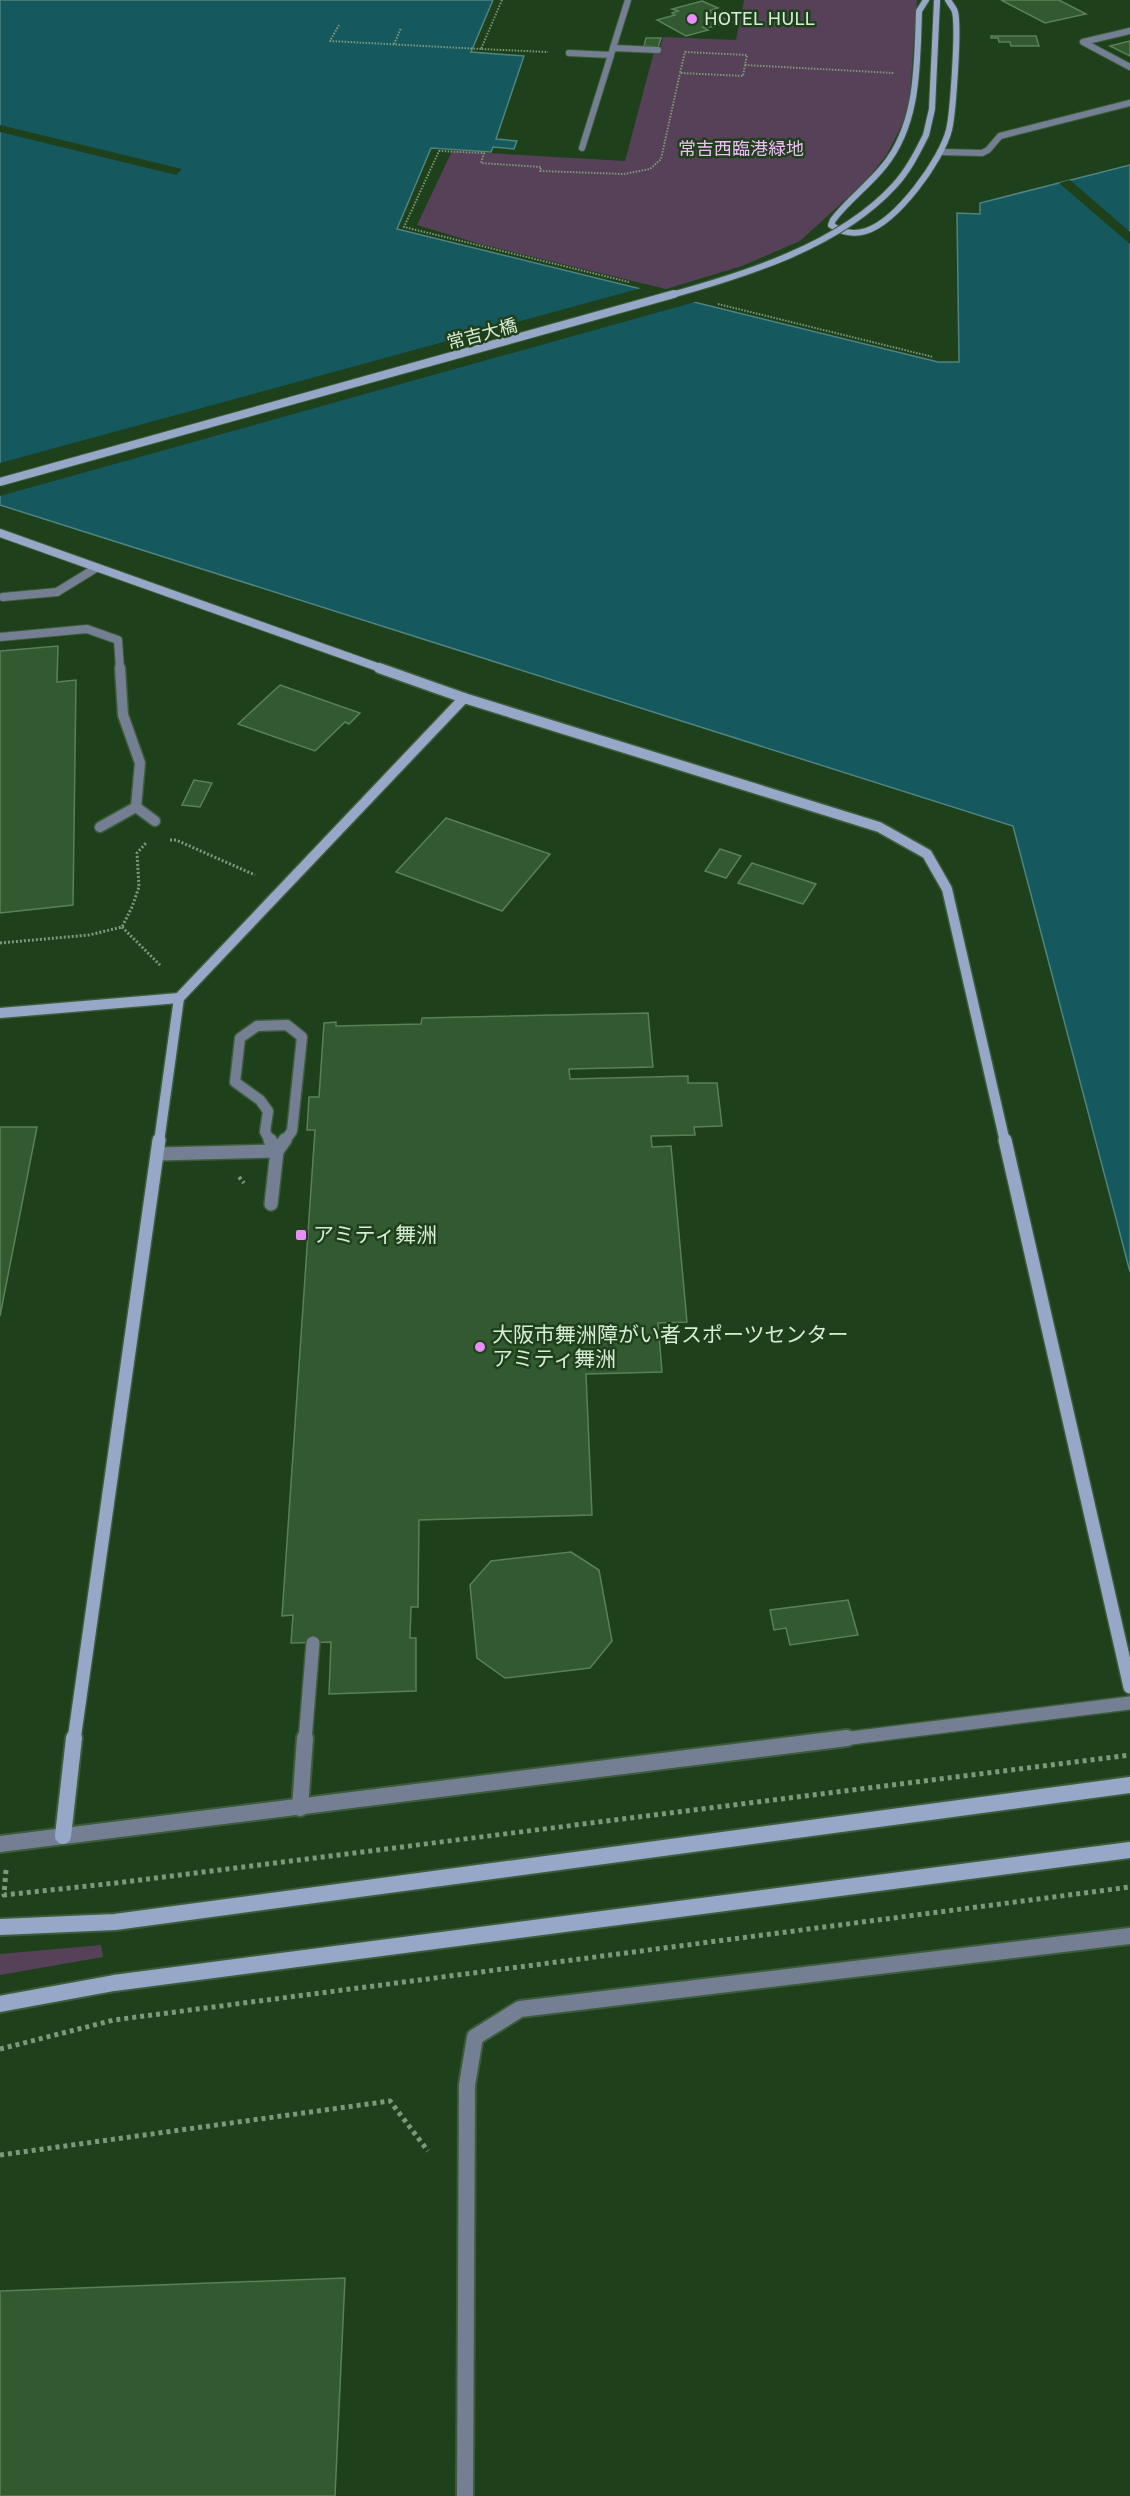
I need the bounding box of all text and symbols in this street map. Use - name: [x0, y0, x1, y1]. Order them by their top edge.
- place label: HOTEL HULL: [704, 7, 815, 29]
- marker: HOTEL HULL: [685, 12, 699, 26]
- park label: 常吉西臨港緑地: [678, 137, 804, 159]
- street label: 常吉大橋: [444, 313, 519, 353]
- place label: アミティ舞洲: [313, 1221, 437, 1247]
- marker: アミティ舞洲: [294, 1228, 308, 1242]
- place label: 大阪市舞洲障がい者スポーツセンター アミティ舞洲: [492, 1321, 849, 1371]
- marker: 大阪市舞洲障がい者スポーツセンター アミティ舞洲: [473, 1340, 487, 1354]

